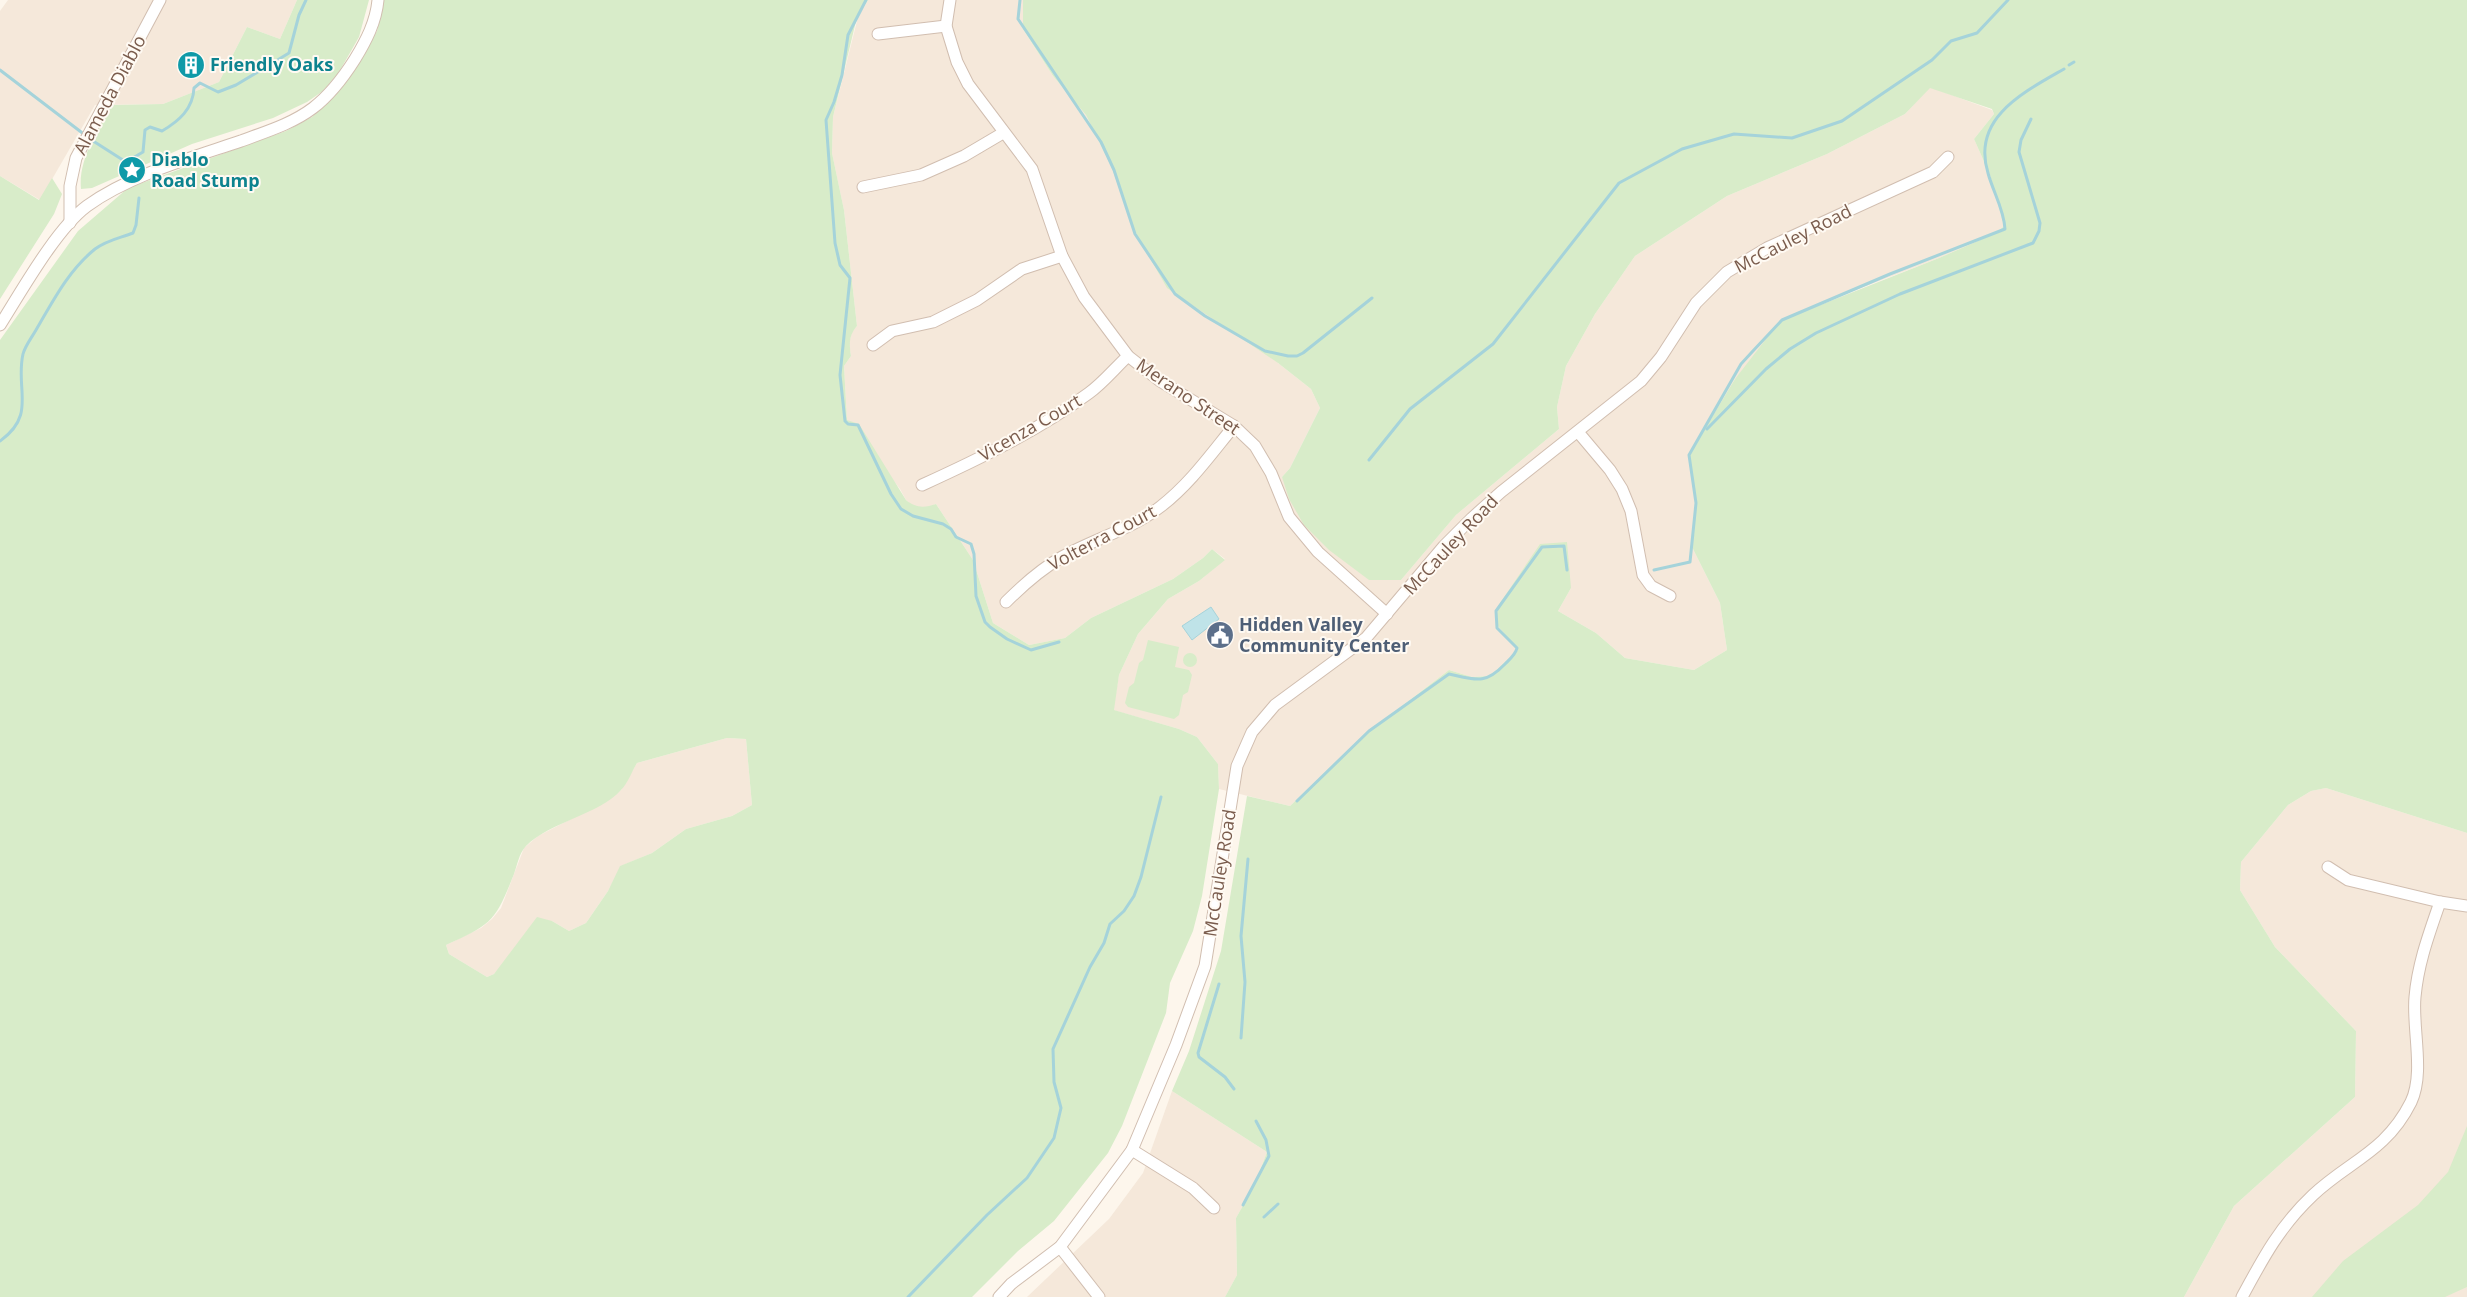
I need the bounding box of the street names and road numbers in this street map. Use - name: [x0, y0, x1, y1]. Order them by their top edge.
- street label: Alameda Diablo: [67, 30, 151, 159]
- street label: McCauley Road: [1730, 198, 1855, 278]
- street label: Merano Street: [1132, 353, 1245, 440]
- street label: Vicenza Court: [974, 388, 1085, 466]
- street label: McCauley Road: [1398, 489, 1503, 599]
- street label: Volterra Court: [1043, 499, 1160, 576]
- street label: McCauley Road: [1197, 808, 1241, 938]

